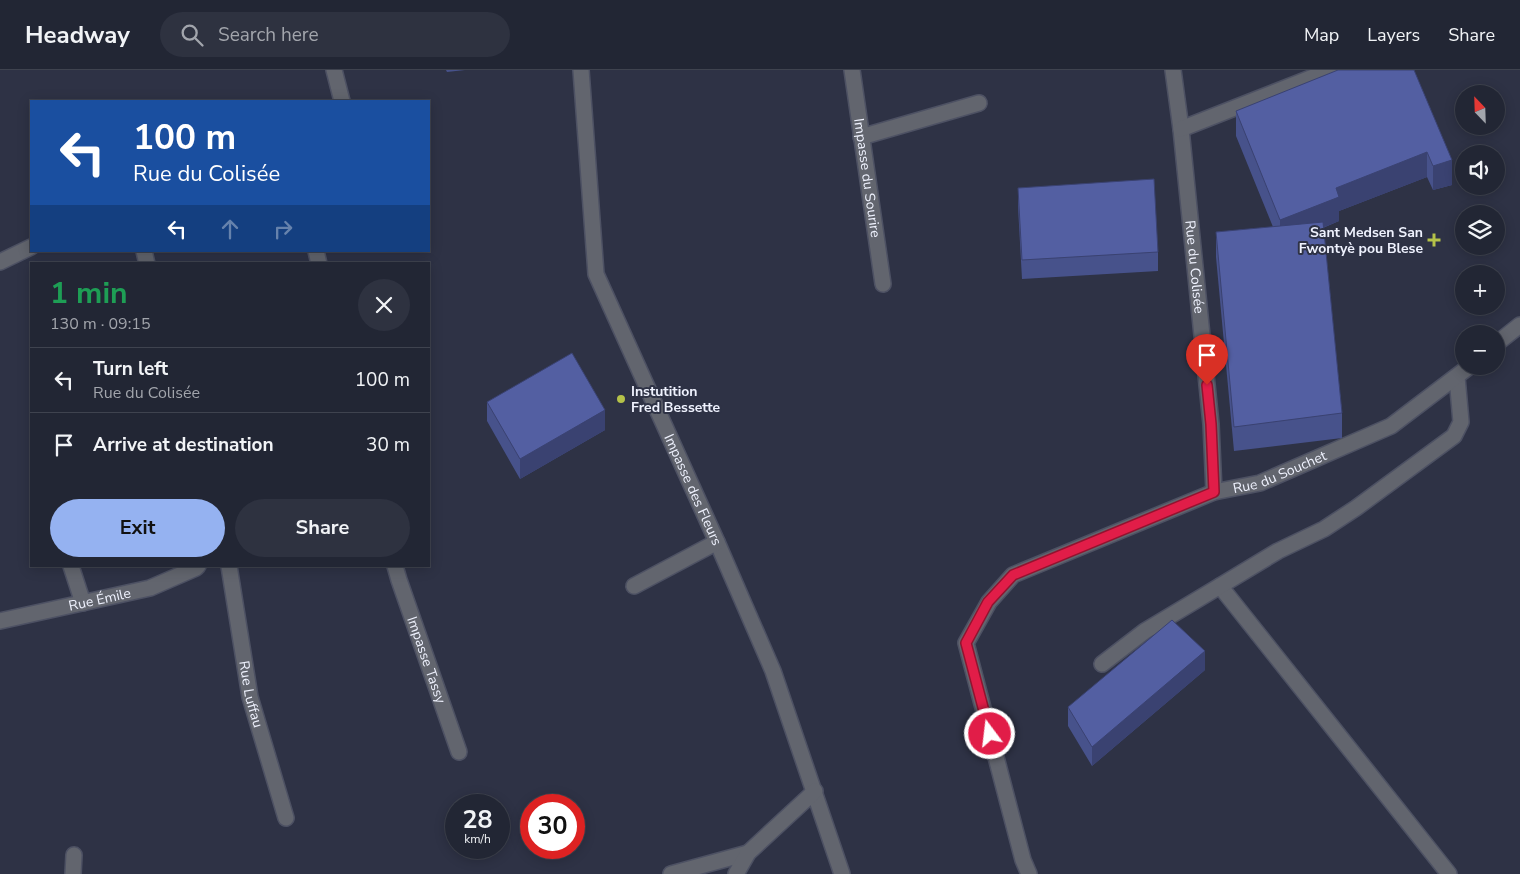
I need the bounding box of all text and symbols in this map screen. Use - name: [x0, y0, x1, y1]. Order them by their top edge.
- search box: [160, 12, 510, 57]
- text: Headway: [25, 19, 130, 51]
- icon: search: [178, 21, 206, 49]
- text: Search here: [218, 22, 319, 48]
- text: Map: [1304, 23, 1339, 47]
- text: Layers: [1367, 23, 1420, 47]
- text: Share: [1448, 23, 1495, 47]
- north arrow: [1455, 85, 1505, 135]
- map controls: [1455, 85, 1505, 375]
- text: 100 m: [133, 114, 236, 161]
- street label: Impasse du Sourire: [850, 117, 886, 239]
- icon: left: [50, 120, 115, 185]
- button: sound: [1455, 145, 1505, 195]
- text: Rue du Colisée: [133, 159, 280, 189]
- button: layers: [1455, 205, 1505, 255]
- icon: left: [163, 215, 191, 243]
- icon: ahead: [216, 215, 244, 243]
- icon: right: [269, 215, 297, 243]
- street label: Rue du Colisée: [1181, 219, 1209, 314]
- place label: Sant Medsen San Fwontyè pou Blese: [1299, 223, 1423, 258]
- marker: Sant Medsen San Fwontyè pou Blese: [1427, 233, 1441, 247]
- button: +: [1455, 265, 1505, 315]
- text: 1 min: [50, 273, 128, 314]
- button: close: [358, 279, 410, 331]
- text: 130 m · 09:15: [50, 313, 151, 335]
- button: −: [1455, 325, 1505, 375]
- pin: [1186, 334, 1228, 385]
- icon: arrive: [1193, 341, 1221, 369]
- text: Turn left: [93, 356, 168, 382]
- icon: left: [50, 366, 78, 394]
- text: 100 m: [355, 367, 410, 393]
- text: Rue du Colisée: [93, 382, 200, 404]
- place label: Instutition Fred Bessette: [631, 382, 721, 417]
- marker: Instutition Fred Bessette: [615, 393, 627, 405]
- icon: arrive: [50, 431, 78, 459]
- street label: Impasse des Fleurs: [660, 431, 727, 549]
- text: Arrive at destination: [93, 432, 274, 458]
- text: 30 m: [366, 432, 410, 458]
- street label: Rue du Souchet: [1231, 446, 1329, 498]
- button: Exit: [50, 499, 225, 557]
- button: Share: [235, 499, 410, 557]
- street label: Rue Émile: [67, 583, 133, 615]
- street label: Impasse Tassy: [403, 614, 451, 707]
- street label: Rue Luffau: [235, 659, 268, 730]
- position arrow: [963, 707, 1015, 759]
- speed limit sign: 30: [520, 794, 585, 859]
- text: 28: [462, 803, 493, 837]
- text: km/h: [464, 831, 491, 847]

